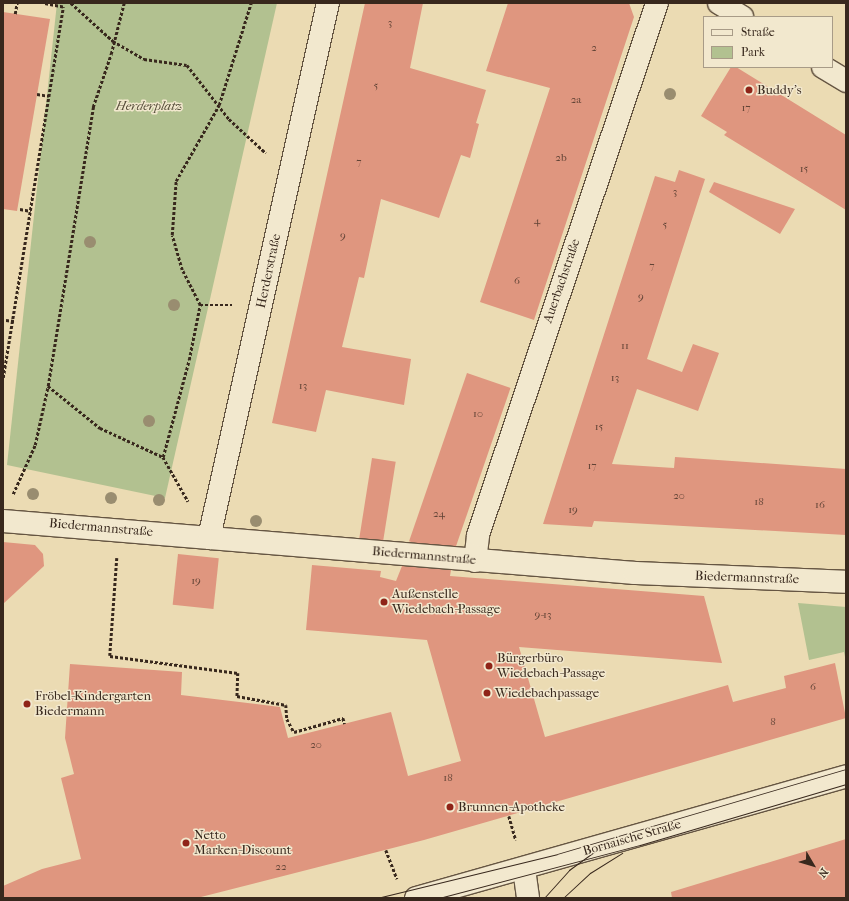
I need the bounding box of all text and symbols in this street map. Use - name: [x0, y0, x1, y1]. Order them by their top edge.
- house number: 3: [388, 16, 392, 30]
- legend: [703, 16, 833, 68]
- text: Straße: [741, 25, 775, 39]
- house number: 2: [591, 41, 597, 55]
- text: Park: [741, 45, 765, 59]
- house number: 5: [374, 79, 378, 93]
- place label: Buddy's: [757, 82, 801, 98]
- marker: Buddy's: [744, 85, 754, 95]
- house number: 2a: [571, 93, 581, 107]
- park label: Herderplatz: [116, 98, 182, 114]
- house number: 17: [741, 101, 751, 115]
- house number: 2b: [555, 151, 567, 165]
- house number: 7: [356, 155, 362, 169]
- house number: 15: [800, 162, 808, 176]
- house number: 3: [673, 185, 677, 199]
- house number: 4: [534, 214, 540, 228]
- house number: 5: [663, 218, 667, 232]
- house number: 9: [340, 229, 346, 243]
- street label: Herderstraße: [254, 232, 284, 310]
- street label: Auerbachstraße: [540, 237, 584, 325]
- house number: 7: [649, 259, 655, 273]
- house number: 6: [514, 274, 520, 288]
- house number: 9: [638, 290, 644, 304]
- house number: 11: [621, 339, 629, 353]
- house number: 13: [611, 371, 619, 385]
- house number: 13: [299, 379, 307, 393]
- house number: 10: [473, 407, 483, 421]
- house number: 15: [595, 420, 603, 434]
- house number: 17: [587, 459, 597, 473]
- house number: 20: [673, 489, 685, 503]
- house number: 18: [754, 495, 764, 509]
- house number: 16: [815, 498, 825, 512]
- house number: 19: [568, 503, 578, 517]
- house number: 24: [433, 507, 445, 521]
- street label: Biedermannstraße: [48, 516, 154, 540]
- street label: Biedermannstraße: [371, 544, 477, 568]
- street label: Biedermannstraße: [695, 568, 799, 588]
- house number: 19: [191, 574, 201, 588]
- place label: Außenstelle Wiedebach-Passage: [392, 587, 500, 618]
- marker: Außenstelle Wiedebach-Passage: [379, 597, 389, 607]
- house number: 9-13: [534, 608, 552, 622]
- place label: Bürgerbüro Wiedebach-Passage: [497, 651, 605, 682]
- marker: Bürgerbüro Wiedebach-Passage: [484, 661, 494, 671]
- house number: 6: [810, 680, 816, 694]
- place label: Wiedebachpassage: [495, 685, 599, 701]
- marker: Wiedebachpassage: [482, 688, 492, 698]
- place label: Fröbel-Kindergarten Biedermann: [35, 689, 151, 720]
- marker: Fröbel-Kindergarten Biedermann: [22, 699, 32, 709]
- house number: 8: [770, 715, 776, 729]
- house number: 20: [310, 738, 322, 752]
- house number: 18: [443, 771, 453, 785]
- place label: Brunnen-Apotheke: [458, 799, 565, 815]
- marker: Brunnen-Apotheke: [445, 802, 455, 812]
- street label: Bornaische Straße: [581, 817, 683, 859]
- place label: Netto Marken-Discount: [194, 828, 291, 859]
- marker: Netto Marken-Discount: [181, 838, 191, 848]
- north arrow: [793, 845, 833, 885]
- house number: 22: [275, 860, 287, 874]
- text: N: [815, 865, 831, 880]

